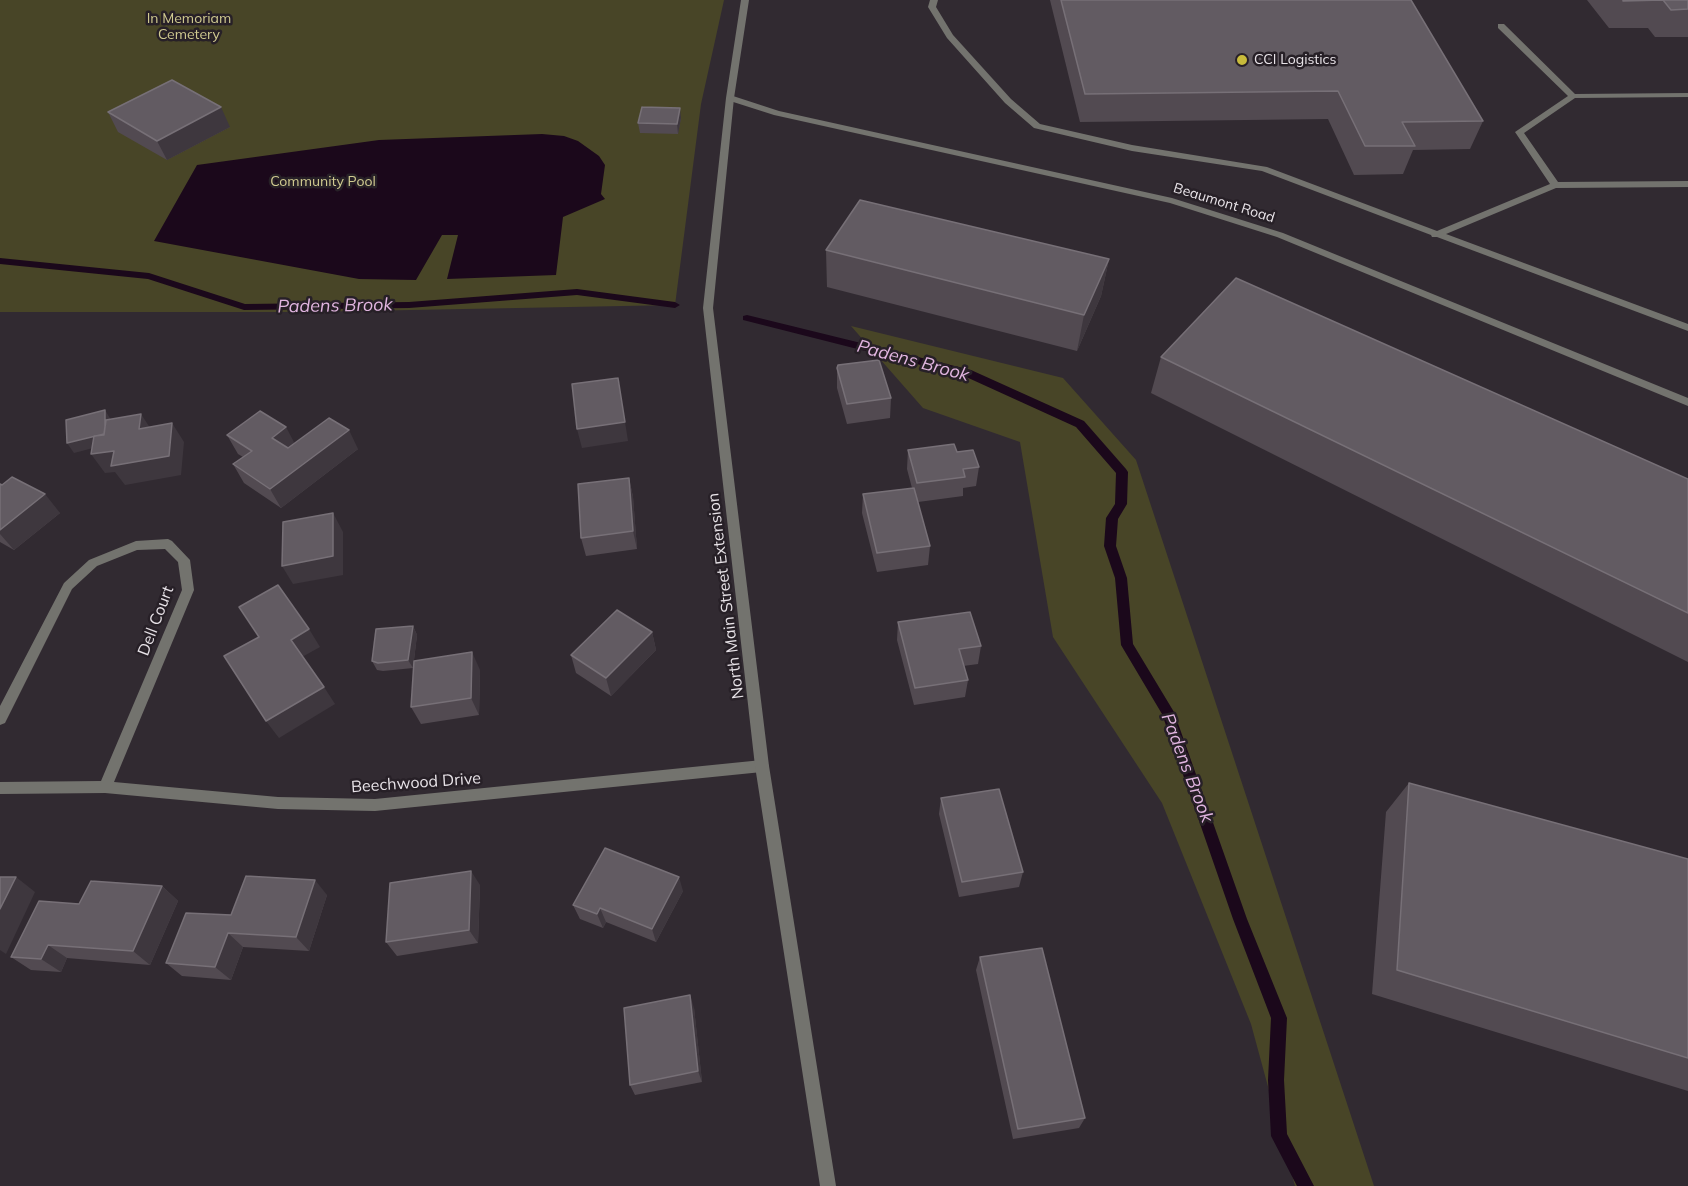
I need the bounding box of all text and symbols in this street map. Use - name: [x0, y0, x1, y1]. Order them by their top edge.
- park label: In Memoriam Cemetery: [147, 11, 231, 44]
- place label: CCI Logistics: [1254, 52, 1336, 68]
- marker: CCI Logistics: [1235, 53, 1249, 67]
- park label: Community Pool: [270, 174, 376, 190]
- street label: Beaumont Road: [1171, 180, 1277, 226]
- water label: Padens Brook: [277, 294, 393, 318]
- water label: Padens Brook: [855, 336, 971, 386]
- street label: North Main Street Extension: [704, 492, 748, 700]
- street label: Dell Court: [134, 583, 178, 659]
- water label: Padens Brook: [1156, 710, 1218, 826]
- street label: Beechwood Drive: [350, 769, 482, 797]

